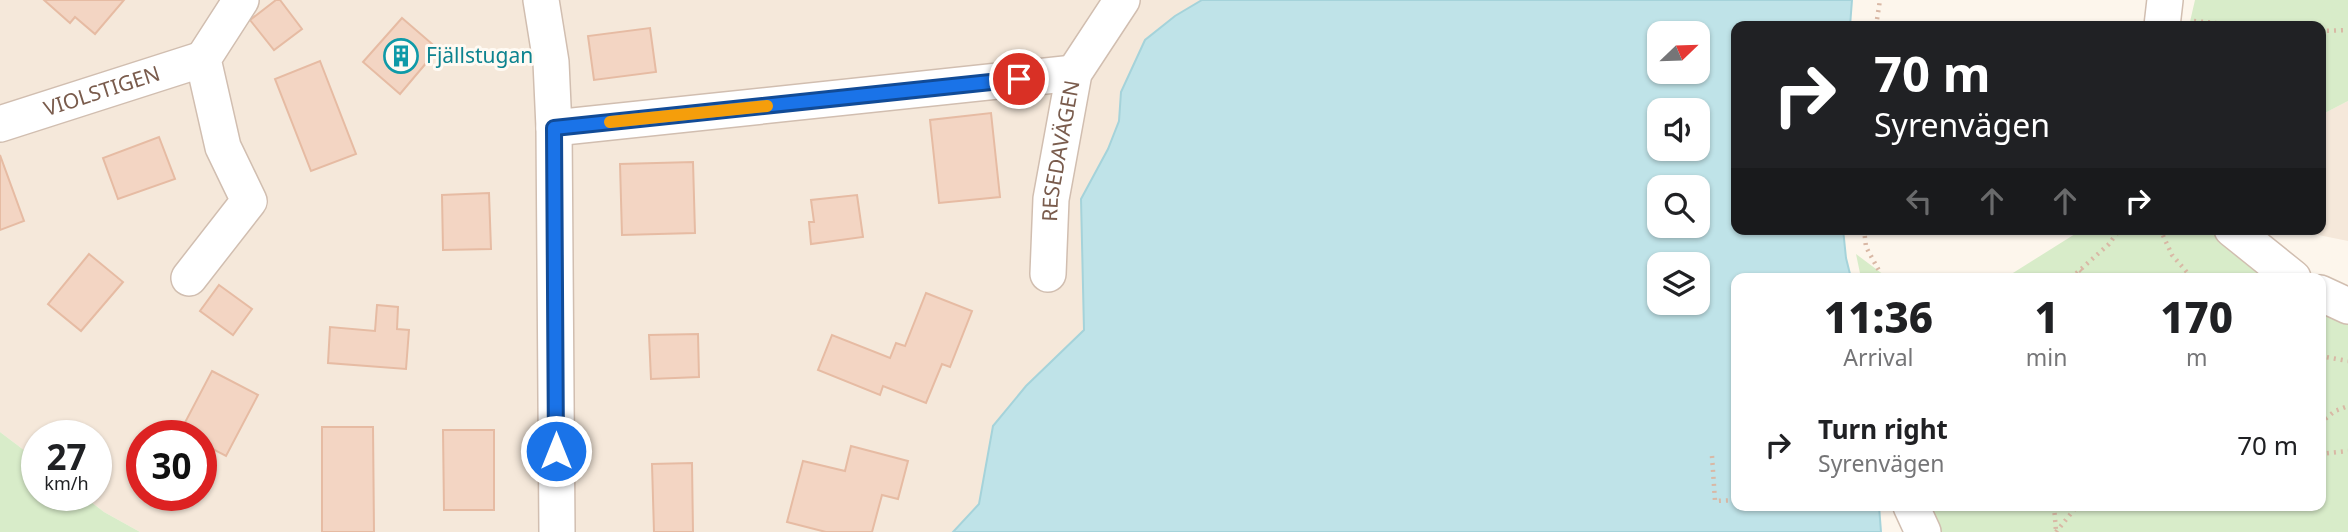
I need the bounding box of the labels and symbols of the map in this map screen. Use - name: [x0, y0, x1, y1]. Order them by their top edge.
- north arrow: [1647, 21, 1710, 84]
- building icon: Fjällstugan: [382, 37, 420, 75]
- place label: Fjällstugan: [426, 41, 533, 69]
- pin: [989, 49, 1049, 109]
- street label: VIOLSTIGEN: [40, 59, 163, 122]
- street label: RESEDAVÄGEN: [1035, 78, 1085, 222]
- position arrow: [519, 414, 593, 488]
- speed limit sign: 30: [126, 420, 217, 511]

